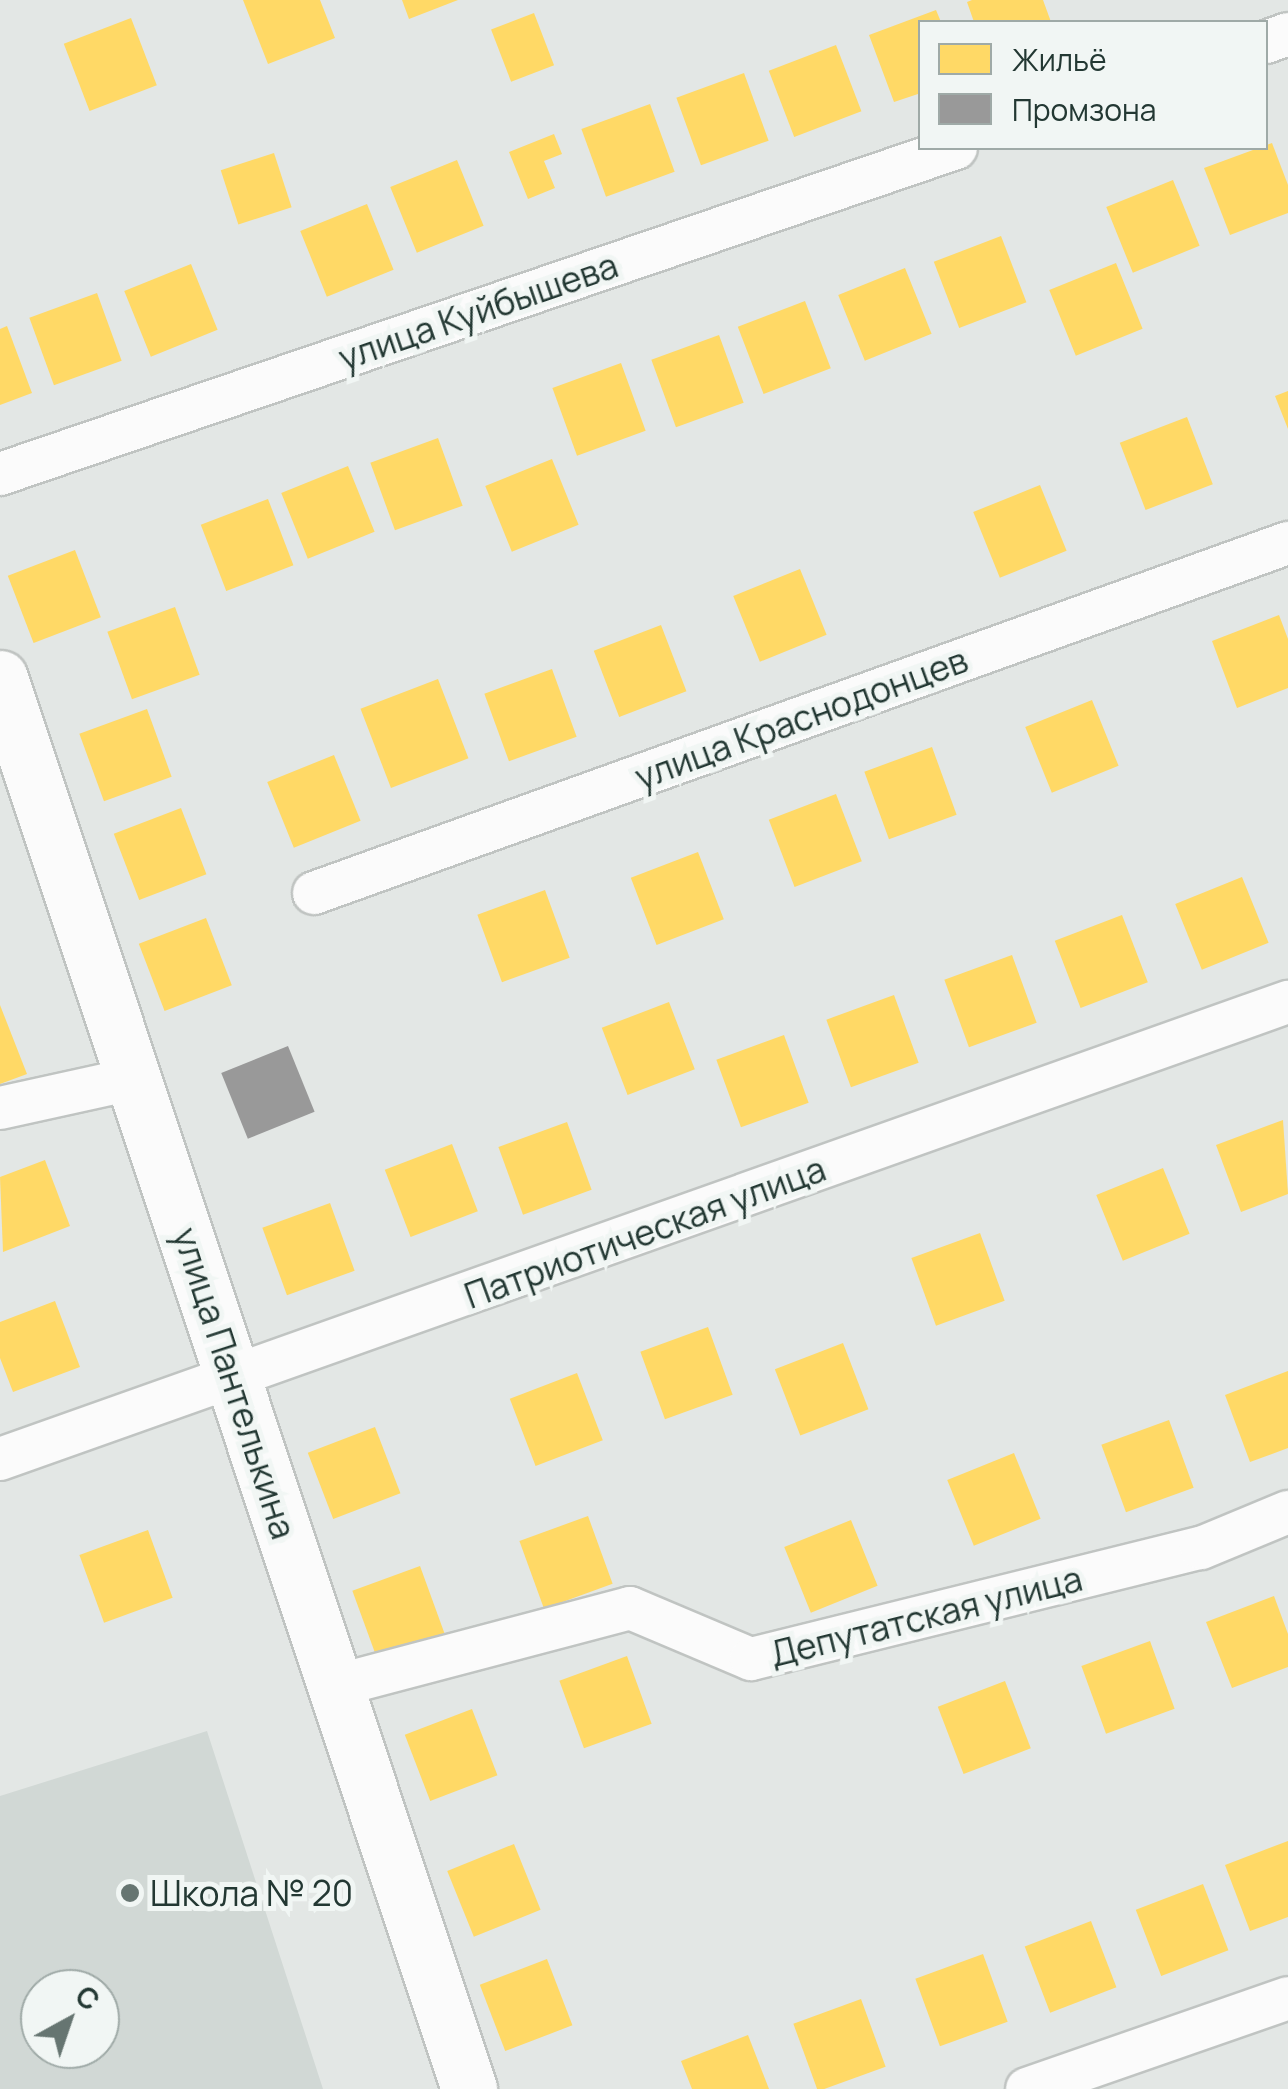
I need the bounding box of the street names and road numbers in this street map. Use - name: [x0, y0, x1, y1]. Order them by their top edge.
- street label: улица Куйбышева: [333, 244, 623, 378]
- street label: улица Краснодонцев: [629, 638, 973, 798]
- street label: Патриотическая улица: [459, 1147, 831, 1317]
- street label: улица Пантелькина: [165, 1222, 305, 1544]
- street label: Депутатская улица: [766, 1557, 1086, 1675]

